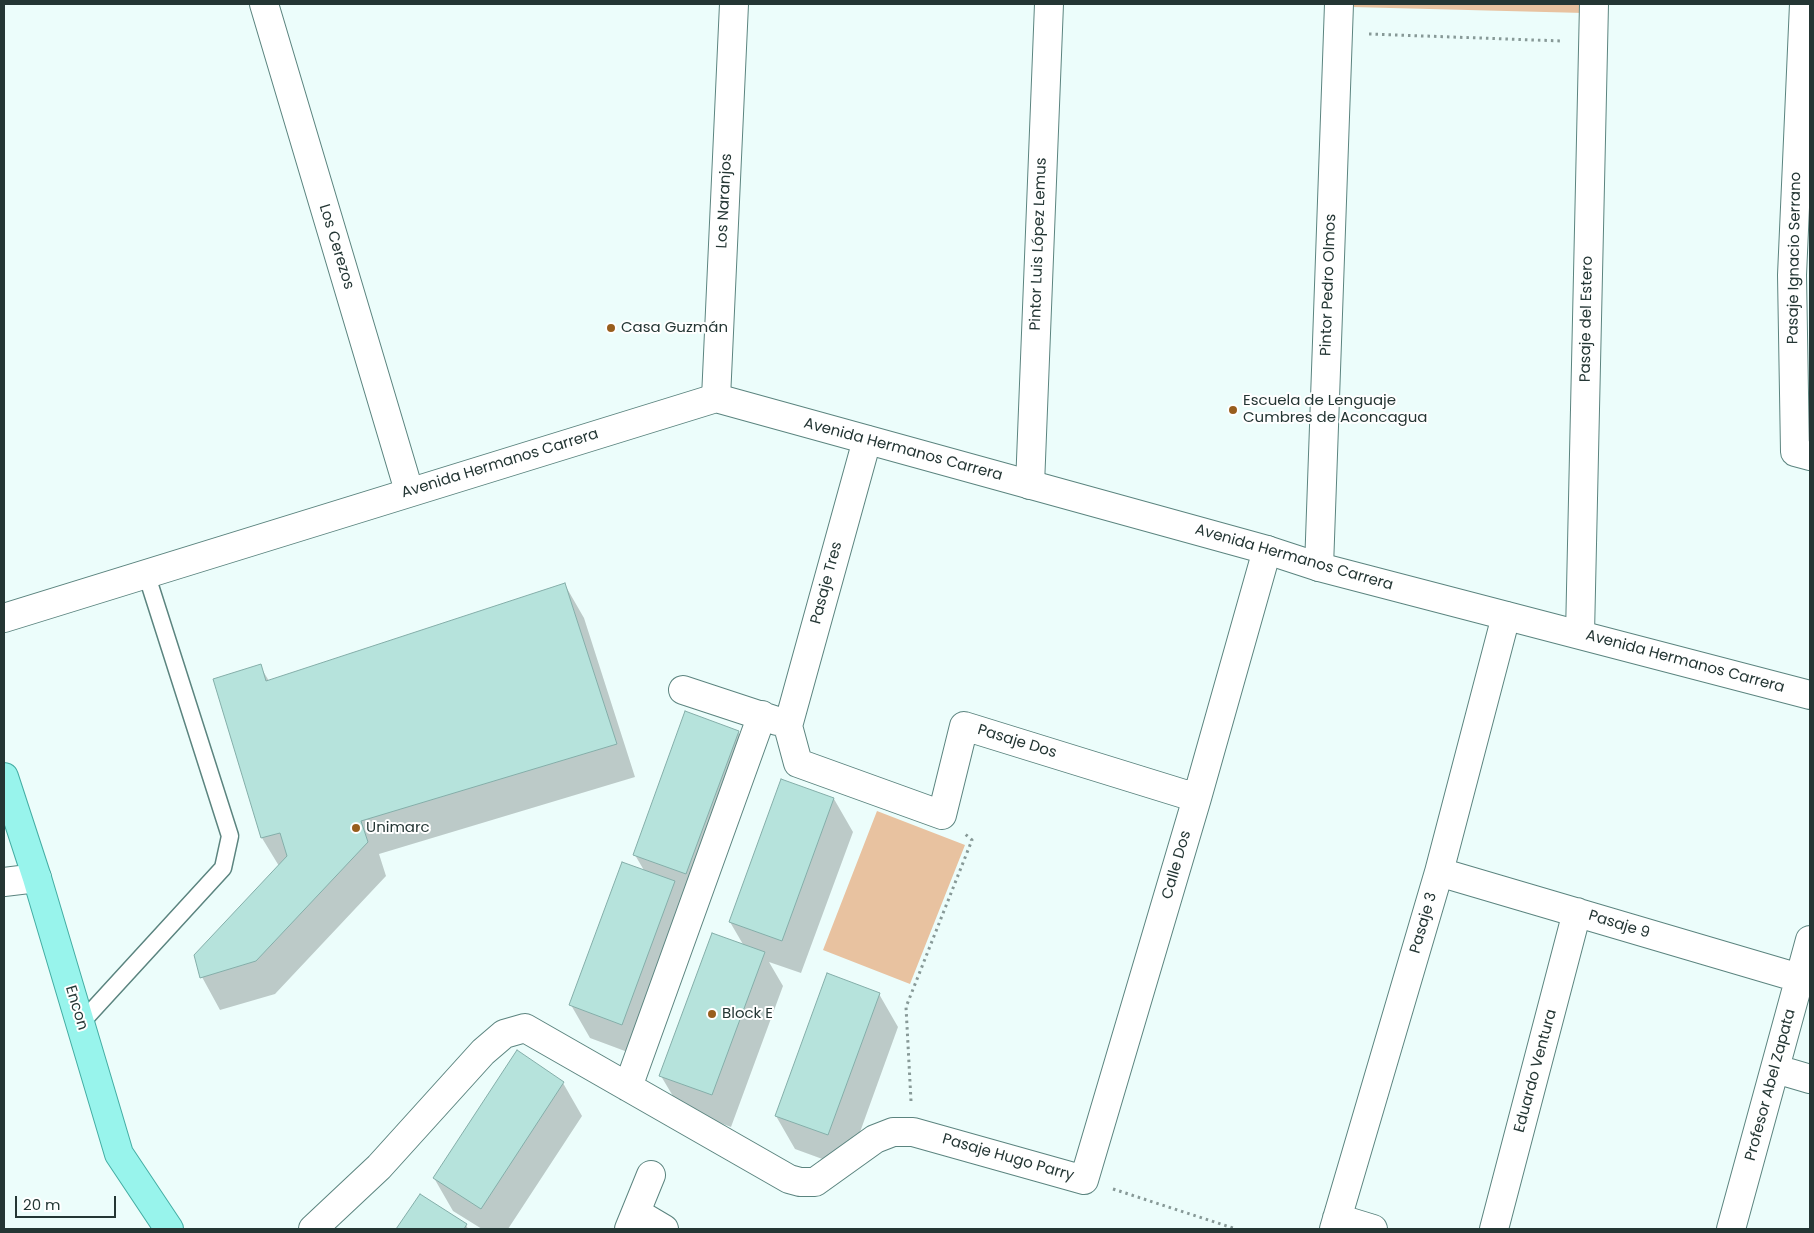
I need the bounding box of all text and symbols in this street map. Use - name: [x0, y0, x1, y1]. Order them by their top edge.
- street label: Los Naranjos: [714, 153, 736, 249]
- street label: Pintor Luis López Lemus: [1027, 157, 1051, 331]
- street label: Pasaje Ignacio Serrano: [1784, 172, 1806, 344]
- street label: Los Cerezos: [315, 202, 357, 292]
- street label: Pintor Pedro Olmos: [1318, 214, 1340, 356]
- street label: Pasaje del Estero: [1577, 256, 1597, 382]
- place label: Casa Guzmán: [621, 319, 728, 337]
- marker: Casa Guzmán: [605, 322, 617, 334]
- place label: Escuela de Lenguaje Cumbres de Aconcagua: [1243, 392, 1427, 427]
- marker: Escuela de Lenguaje Cumbres de Aconcagua: [1227, 404, 1239, 416]
- street label: Avenida Hermanos Carrera: [802, 415, 1004, 485]
- street label: Avenida Hermanos Carrera: [399, 425, 601, 503]
- street label: Avenida Hermanos Carrera: [1193, 521, 1395, 595]
- street label: Pasaje Tres: [807, 540, 847, 626]
- street label: Avenida Hermanos Carrera: [1584, 627, 1786, 697]
- street label: Pasaje Dos: [975, 721, 1059, 763]
- place label: Unimarc: [366, 819, 430, 837]
- marker: Unimarc: [350, 822, 362, 834]
- street label: Calle Dos: [1159, 829, 1195, 901]
- street label: Pasaje 3: [1407, 890, 1441, 956]
- street label: Pasaje 9: [1586, 907, 1652, 943]
- street label: Encon: [61, 984, 91, 1032]
- place label: Block E: [722, 1005, 773, 1023]
- street label: Eduardo Ventura: [1511, 1007, 1561, 1135]
- street label: Profesor Abel Zapata: [1742, 1007, 1800, 1163]
- marker: Block E: [706, 1008, 718, 1020]
- street label: Pasaje Hugo Parry: [940, 1131, 1076, 1185]
- scale bar: [18, 1186, 119, 1218]
- text: 20 m: [23, 1194, 61, 1215]

